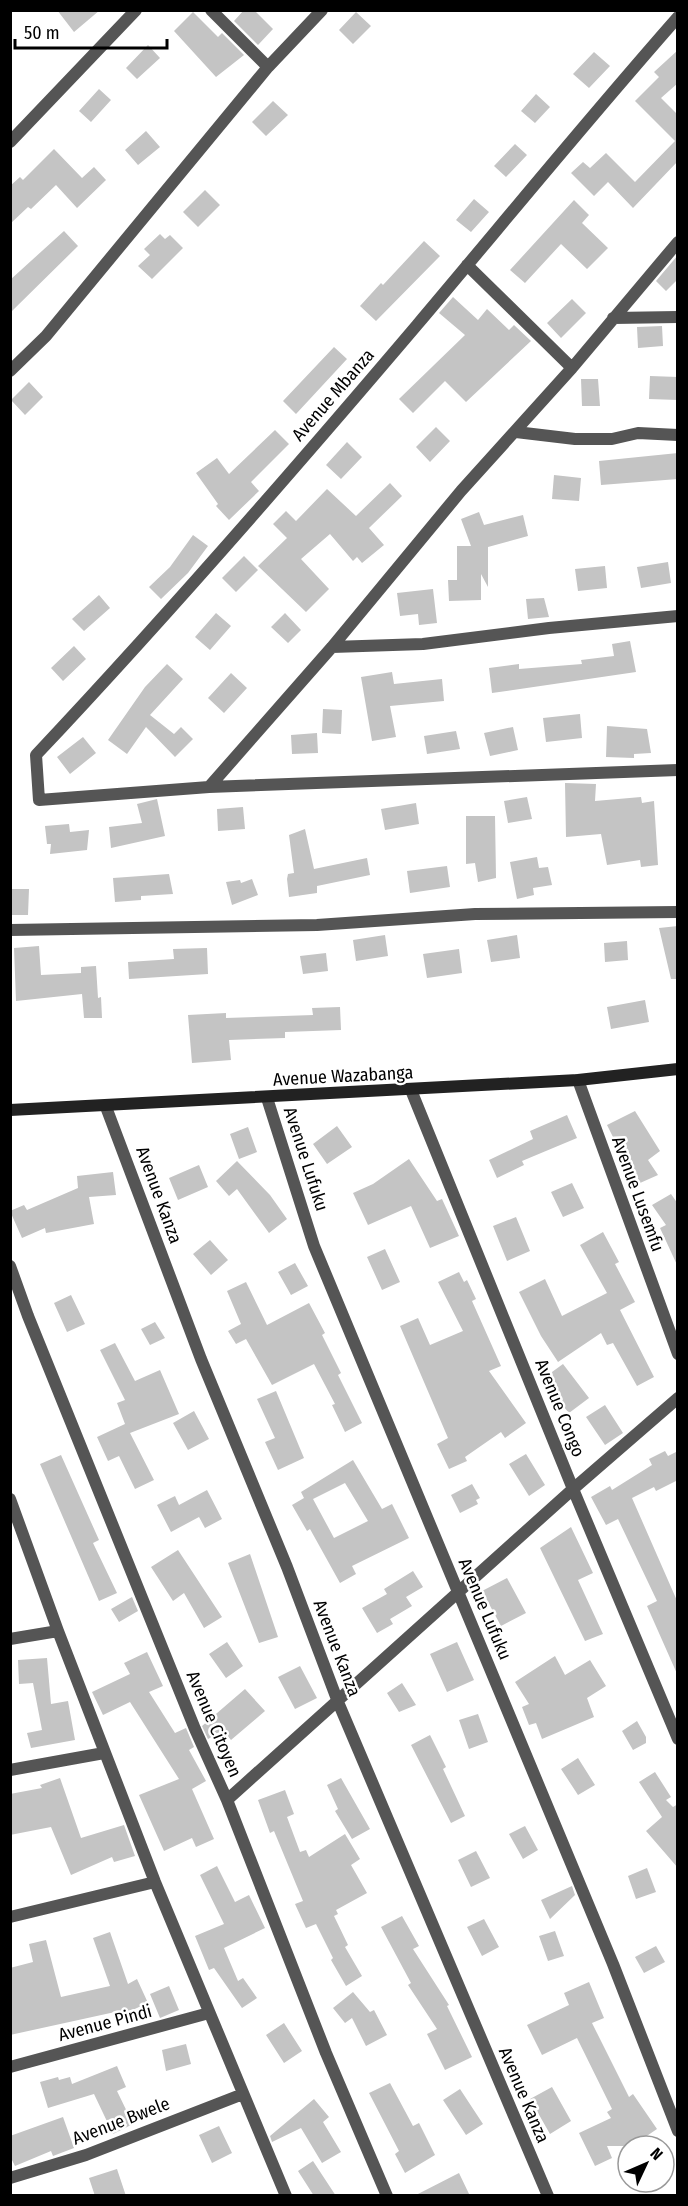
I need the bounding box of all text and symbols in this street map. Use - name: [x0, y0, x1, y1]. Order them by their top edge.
- scale bar: [15, 12, 166, 50]
- text: 50 m: [24, 22, 60, 44]
- street label: Avenue Mbanza: [287, 344, 379, 445]
- street label: Avenue Wazabanga: [272, 1061, 414, 1091]
- street label: Avenue Lufuku: [279, 1104, 333, 1214]
- street label: Avenue Lusemfu: [607, 1133, 669, 1255]
- street label: Avenue Kanza: [131, 1143, 187, 1247]
- street label: Avenue Congo: [530, 1356, 590, 1460]
- street label: Avenue Lufuku: [454, 1555, 516, 1663]
- street label: Avenue Kanza: [308, 1597, 366, 1700]
- street label: Avenue Citoyen: [182, 1668, 246, 1780]
- street label: Avenue Pindi: [56, 2000, 154, 2046]
- street label: Avenue Kanza: [494, 2044, 554, 2146]
- street label: Avenue Bwele: [69, 2092, 173, 2150]
- north arrow: [616, 2134, 676, 2194]
- text: N: [646, 2144, 667, 2164]

